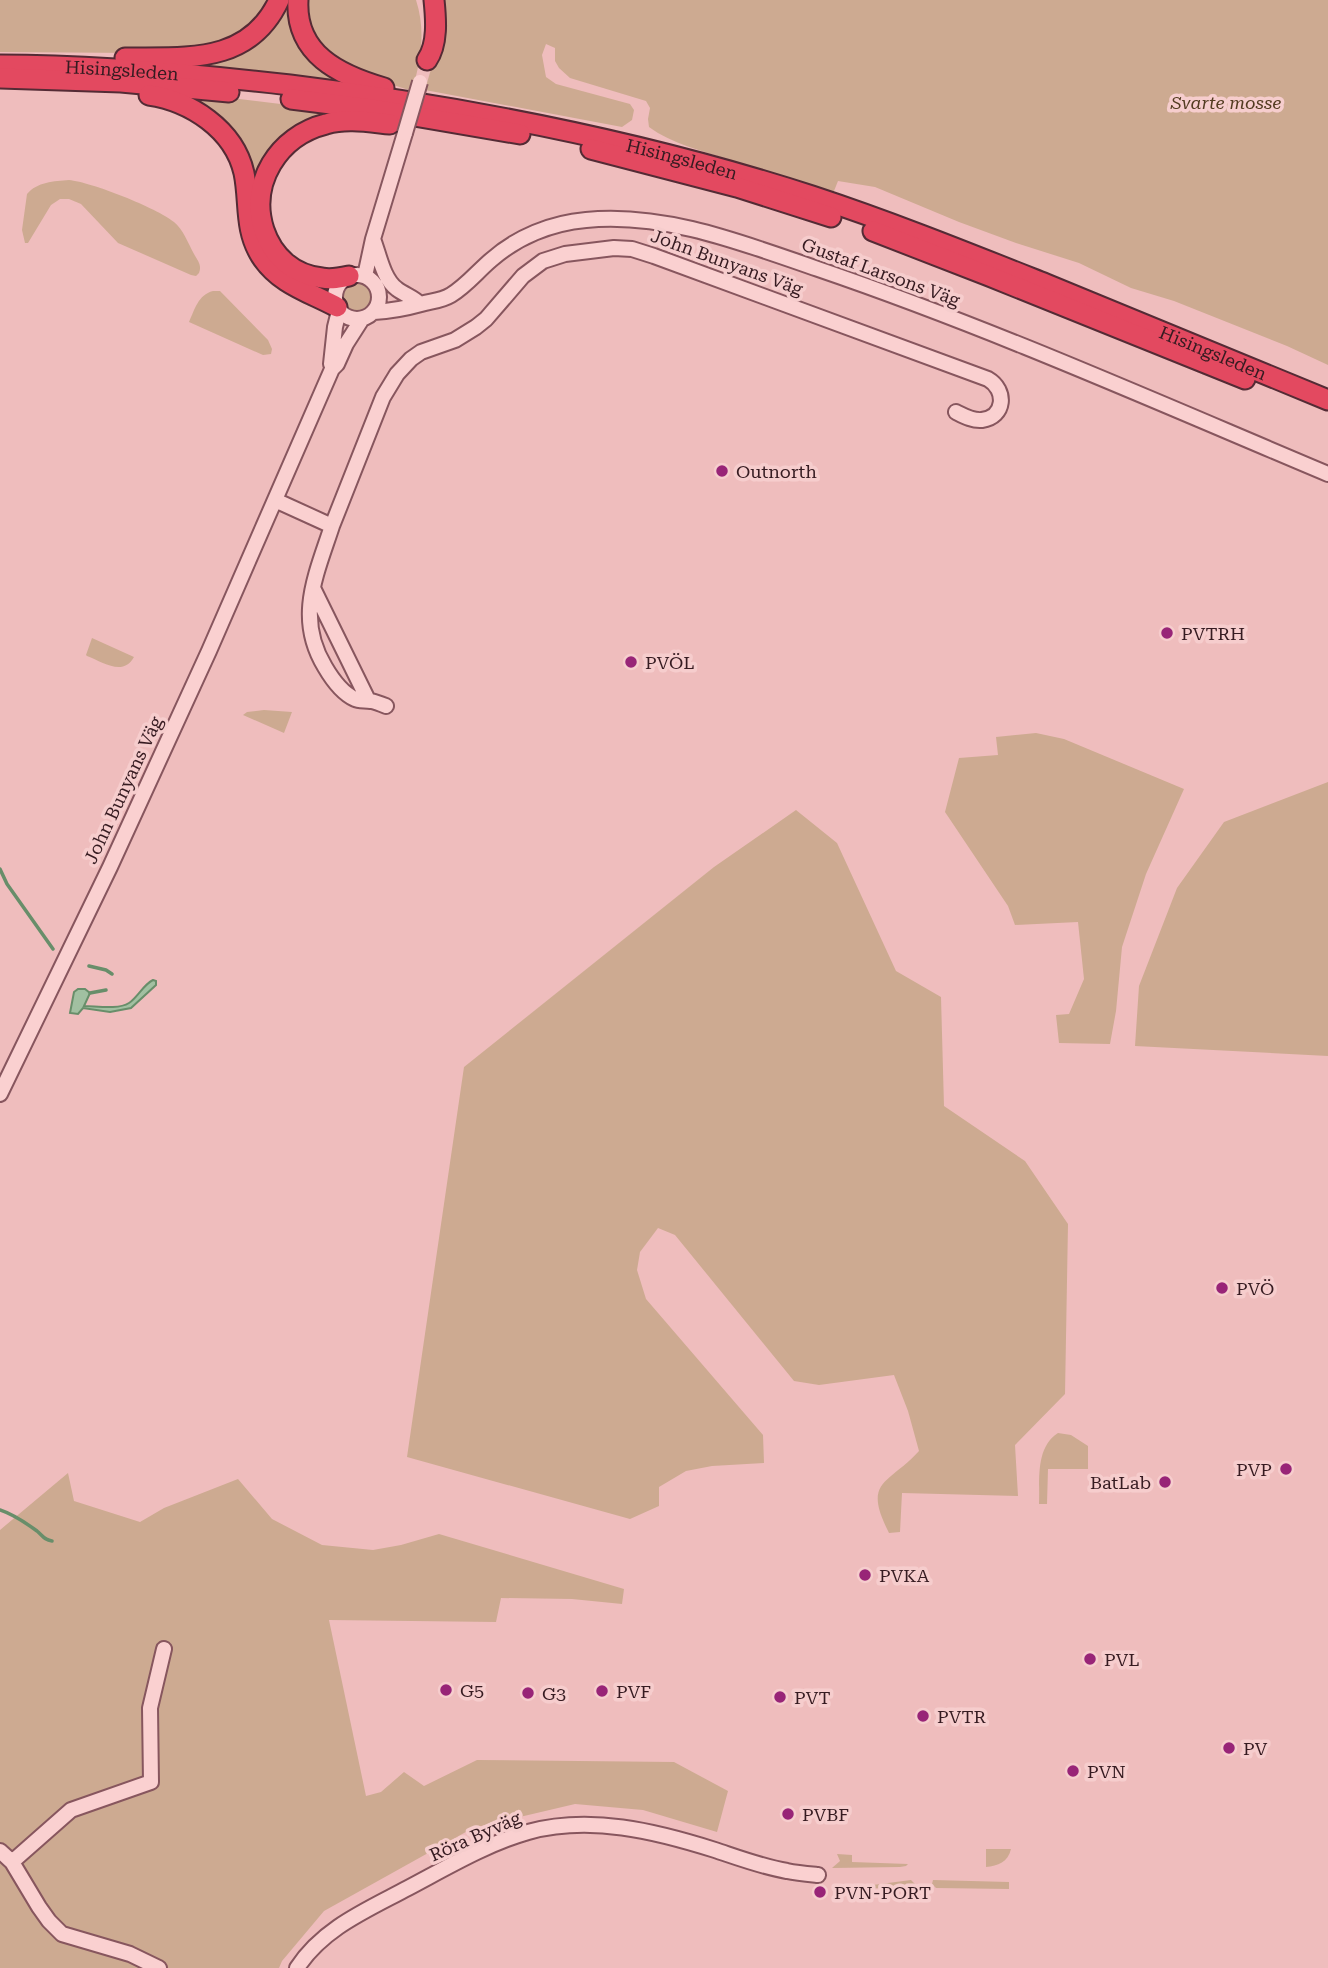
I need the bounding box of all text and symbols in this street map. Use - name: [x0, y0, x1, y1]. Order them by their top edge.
- street label: Hisingsleden: [65, 56, 180, 84]
- park label: Svarte mosse: [1170, 92, 1281, 113]
- street label: Hisingsleden: [624, 134, 740, 183]
- street label: John Bunyans Väg: [648, 225, 807, 300]
- street label: Gustaf Larsons Väg: [799, 234, 964, 311]
- street label: Hisingsleden: [1156, 321, 1270, 384]
- place label: Outnorth: [736, 461, 817, 482]
- marker: Outnorth: [714, 463, 730, 479]
- place label: PVTRH: [1181, 623, 1245, 644]
- marker: PVTRH: [1159, 625, 1175, 641]
- place label: PVÖL: [645, 652, 694, 673]
- marker: PVÖL: [623, 654, 639, 670]
- street label: John Bunyans Väg: [80, 712, 167, 867]
- place label: PVÖ: [1236, 1278, 1274, 1299]
- marker: PVÖ: [1214, 1280, 1230, 1296]
- place label: PVP: [1236, 1459, 1272, 1480]
- marker: PVP: [1278, 1461, 1294, 1477]
- place label: BatLab: [1090, 1472, 1151, 1493]
- marker: BatLab: [1157, 1474, 1173, 1490]
- place label: PVKA: [879, 1565, 930, 1586]
- marker: PVKA: [857, 1567, 873, 1583]
- place label: PVL: [1104, 1649, 1139, 1670]
- marker: PVL: [1082, 1651, 1098, 1667]
- place label: G5: [460, 1680, 484, 1701]
- place label: PVF: [616, 1681, 651, 1702]
- marker: G5: [438, 1682, 454, 1698]
- place label: G3: [542, 1683, 566, 1704]
- marker: PVF: [594, 1683, 610, 1699]
- marker: G3: [520, 1685, 536, 1701]
- place label: PVT: [794, 1687, 831, 1708]
- marker: PVT: [772, 1689, 788, 1705]
- place label: PVTR: [937, 1706, 987, 1727]
- marker: PVTR: [915, 1708, 931, 1724]
- place label: PV: [1243, 1738, 1268, 1759]
- marker: PV: [1221, 1740, 1237, 1756]
- place label: PVN: [1087, 1761, 1126, 1782]
- marker: PVN: [1065, 1763, 1081, 1779]
- place label: PVBF: [802, 1804, 849, 1825]
- street label: Röra Byväg: [426, 1806, 525, 1866]
- marker: PVBF: [780, 1806, 796, 1822]
- place label: PVN-PORT: [834, 1882, 931, 1903]
- marker: PVN-PORT: [812, 1884, 828, 1900]

